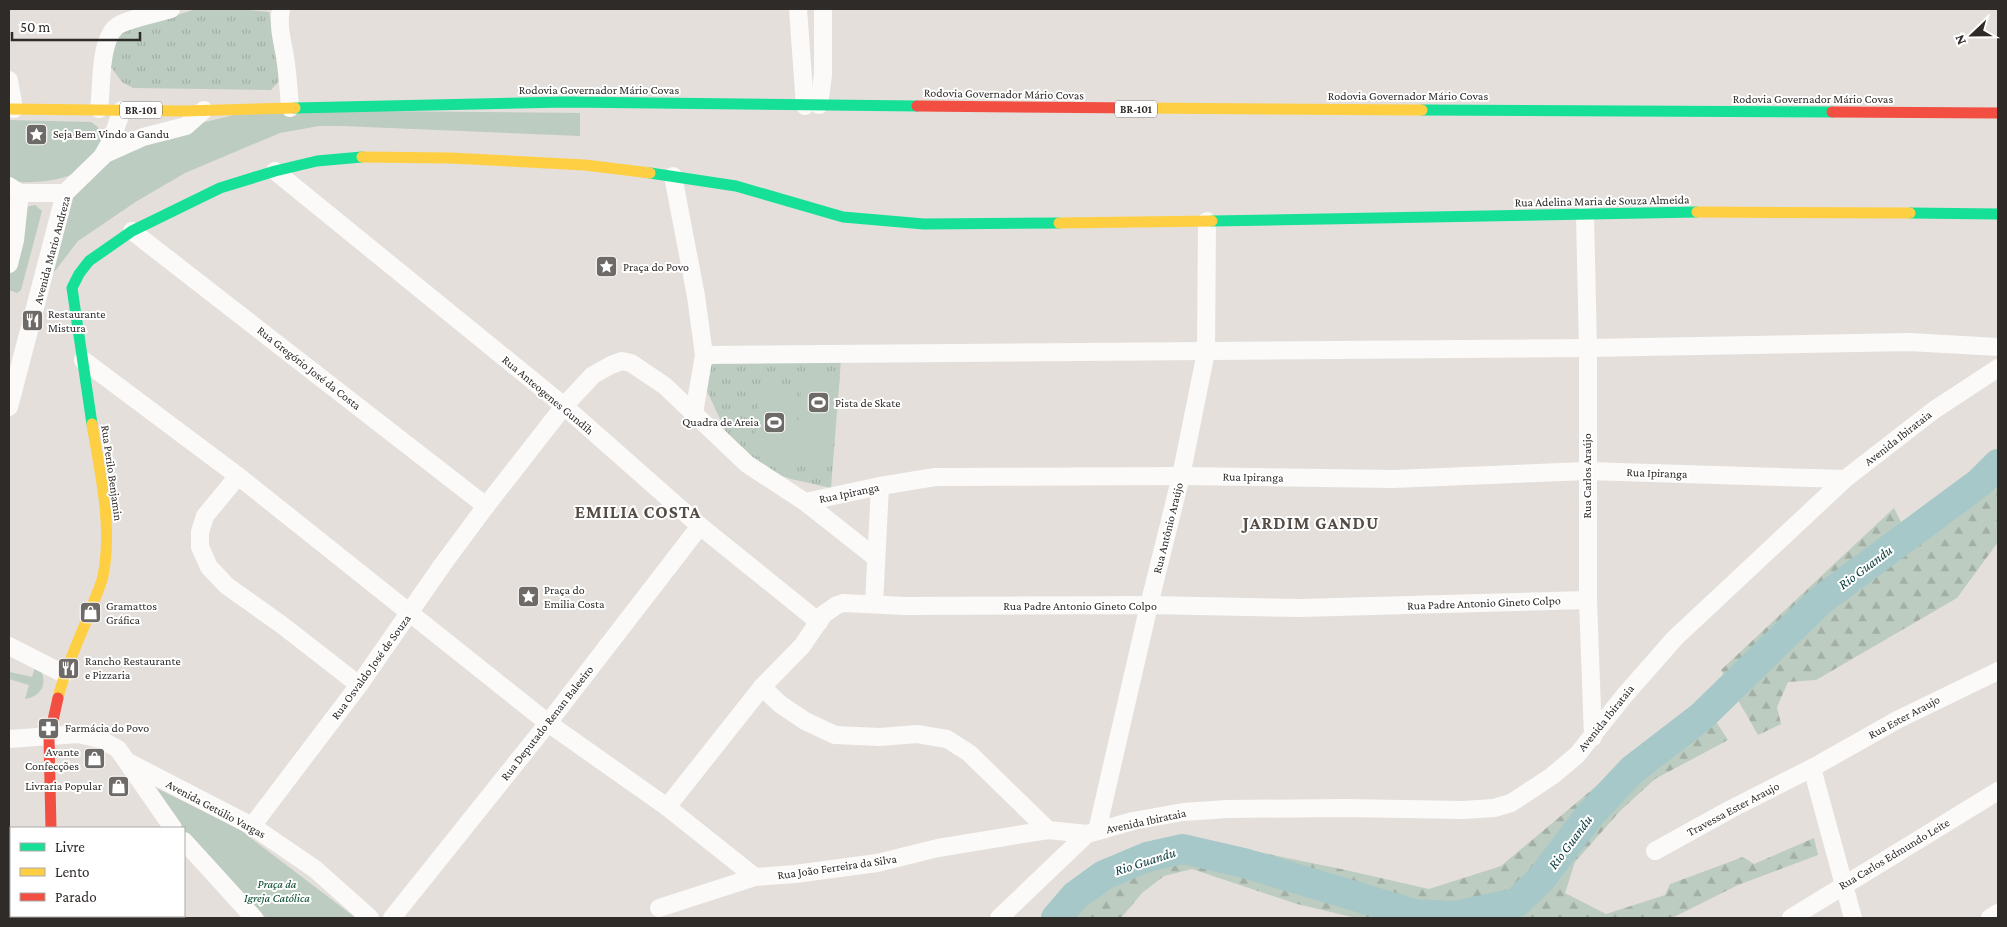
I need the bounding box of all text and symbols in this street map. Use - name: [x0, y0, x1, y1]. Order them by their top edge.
- scale bar: [12, 10, 140, 42]
- north arrow: [1947, 10, 1997, 60]
- text: 50 m: [20, 19, 50, 35]
- text: N: [1951, 32, 1969, 47]
- street label: Rodovia Governador Mário Covas: [519, 83, 679, 97]
- street label: Rodovia Governador Mário Covas: [924, 86, 1085, 102]
- street label: Rodovia Governador Mário Covas: [1328, 89, 1488, 103]
- street label: Rodovia Governador Mário Covas: [1733, 92, 1893, 106]
- road number: BR-101: [1115, 100, 1157, 118]
- road number: BR-101: [120, 102, 162, 118]
- place icon: Seja Bem Vindo a Gandu: [25, 122, 49, 146]
- place label: Seja Bem Vindo a Gandu: [53, 127, 170, 141]
- street label: Rua Adelina Maria de Souza Almeida: [1514, 192, 1690, 210]
- street label: Avenida Mario Andreza: [31, 194, 73, 306]
- place icon: Praça do Povo: [595, 255, 619, 279]
- place label: Praça do Povo: [623, 260, 689, 274]
- place label: Restaurante Mistura: [48, 307, 106, 335]
- restaurant icon: Restaurante Mistura: [20, 309, 44, 333]
- street label: Rua Gregório José da Costa: [254, 323, 364, 413]
- street label: Rua Anteogenes Gundih: [499, 353, 597, 438]
- sports icon: Pista de Skate: [807, 391, 831, 415]
- place label: Pista de Skate: [835, 396, 900, 410]
- street label: Avenida Ibirataia: [1862, 407, 1935, 469]
- sports icon: Quadra de Areia: [763, 410, 787, 434]
- place label: Quadra de Areia: [682, 415, 759, 429]
- street label: Rua Perilo Benjamin: [98, 424, 126, 522]
- street label: Rua Carlos Araújo: [1580, 433, 1594, 519]
- street label: Rua Ipiranga: [1626, 465, 1688, 481]
- street label: Rua Ipiranga: [1222, 469, 1284, 485]
- street label: Rua Ipiranga: [818, 480, 881, 506]
- street label: Rua Antônio Araújo: [1150, 481, 1186, 575]
- district label: EMILIA COSTA: [575, 502, 701, 522]
- district label: JARDIM GANDU: [1241, 513, 1379, 533]
- water label: Rio Guandu: [1835, 542, 1895, 592]
- place label: Praça do Emilia Costa: [544, 583, 605, 611]
- place icon: Praça do Emilia Costa: [516, 585, 540, 609]
- street label: Rua Padre Antonio Gineto Colpo: [1407, 593, 1561, 613]
- place label: Gramattos Gráfica: [106, 599, 157, 627]
- street label: Rua Padre Antonio Gineto Colpo: [1003, 599, 1157, 613]
- shop icon: Gramattos Gráfica: [78, 601, 102, 625]
- street label: Rua Osvaldo José de Souza: [328, 611, 414, 722]
- place label: Rancho Restaurante e Pizzaria: [85, 654, 181, 682]
- restaurant icon: Rancho Restaurante e Pizzaria: [57, 656, 81, 680]
- street label: Rua Deputado Renan Baleeiro: [498, 663, 596, 783]
- street label: Avenida Ibirataia: [1575, 682, 1637, 754]
- street label: Rua Ester Araujo: [1866, 692, 1942, 742]
- pharmacy icon: Farmácia do Povo: [37, 716, 61, 740]
- place label: Farmácia do Povo: [65, 721, 149, 735]
- place label: Avante Confecções: [25, 745, 79, 773]
- shop icon: Avante Confecções: [83, 747, 107, 771]
- shop icon: Livraria Popular: [106, 774, 130, 798]
- street label: Avenida Getúlio Vargas: [164, 777, 268, 841]
- place label: Livraria Popular: [25, 779, 103, 793]
- street label: Travessa Ester Araujo: [1684, 779, 1782, 839]
- street label: Avenida Ibirataia: [1105, 806, 1188, 836]
- water label: Rio Guandu: [1545, 812, 1595, 872]
- street label: Rua Carlos Edmundo Leite: [1836, 815, 1952, 893]
- legend: [10, 827, 185, 917]
- text: Livre: [55, 839, 85, 855]
- water label: Rio Guandu: [1112, 844, 1178, 878]
- street label: Rua João Ferreira da Silva: [776, 852, 898, 882]
- text: Lento: [55, 864, 89, 880]
- park label: Praça da Igreja Católica: [244, 877, 310, 905]
- text: Parado: [55, 889, 97, 905]

